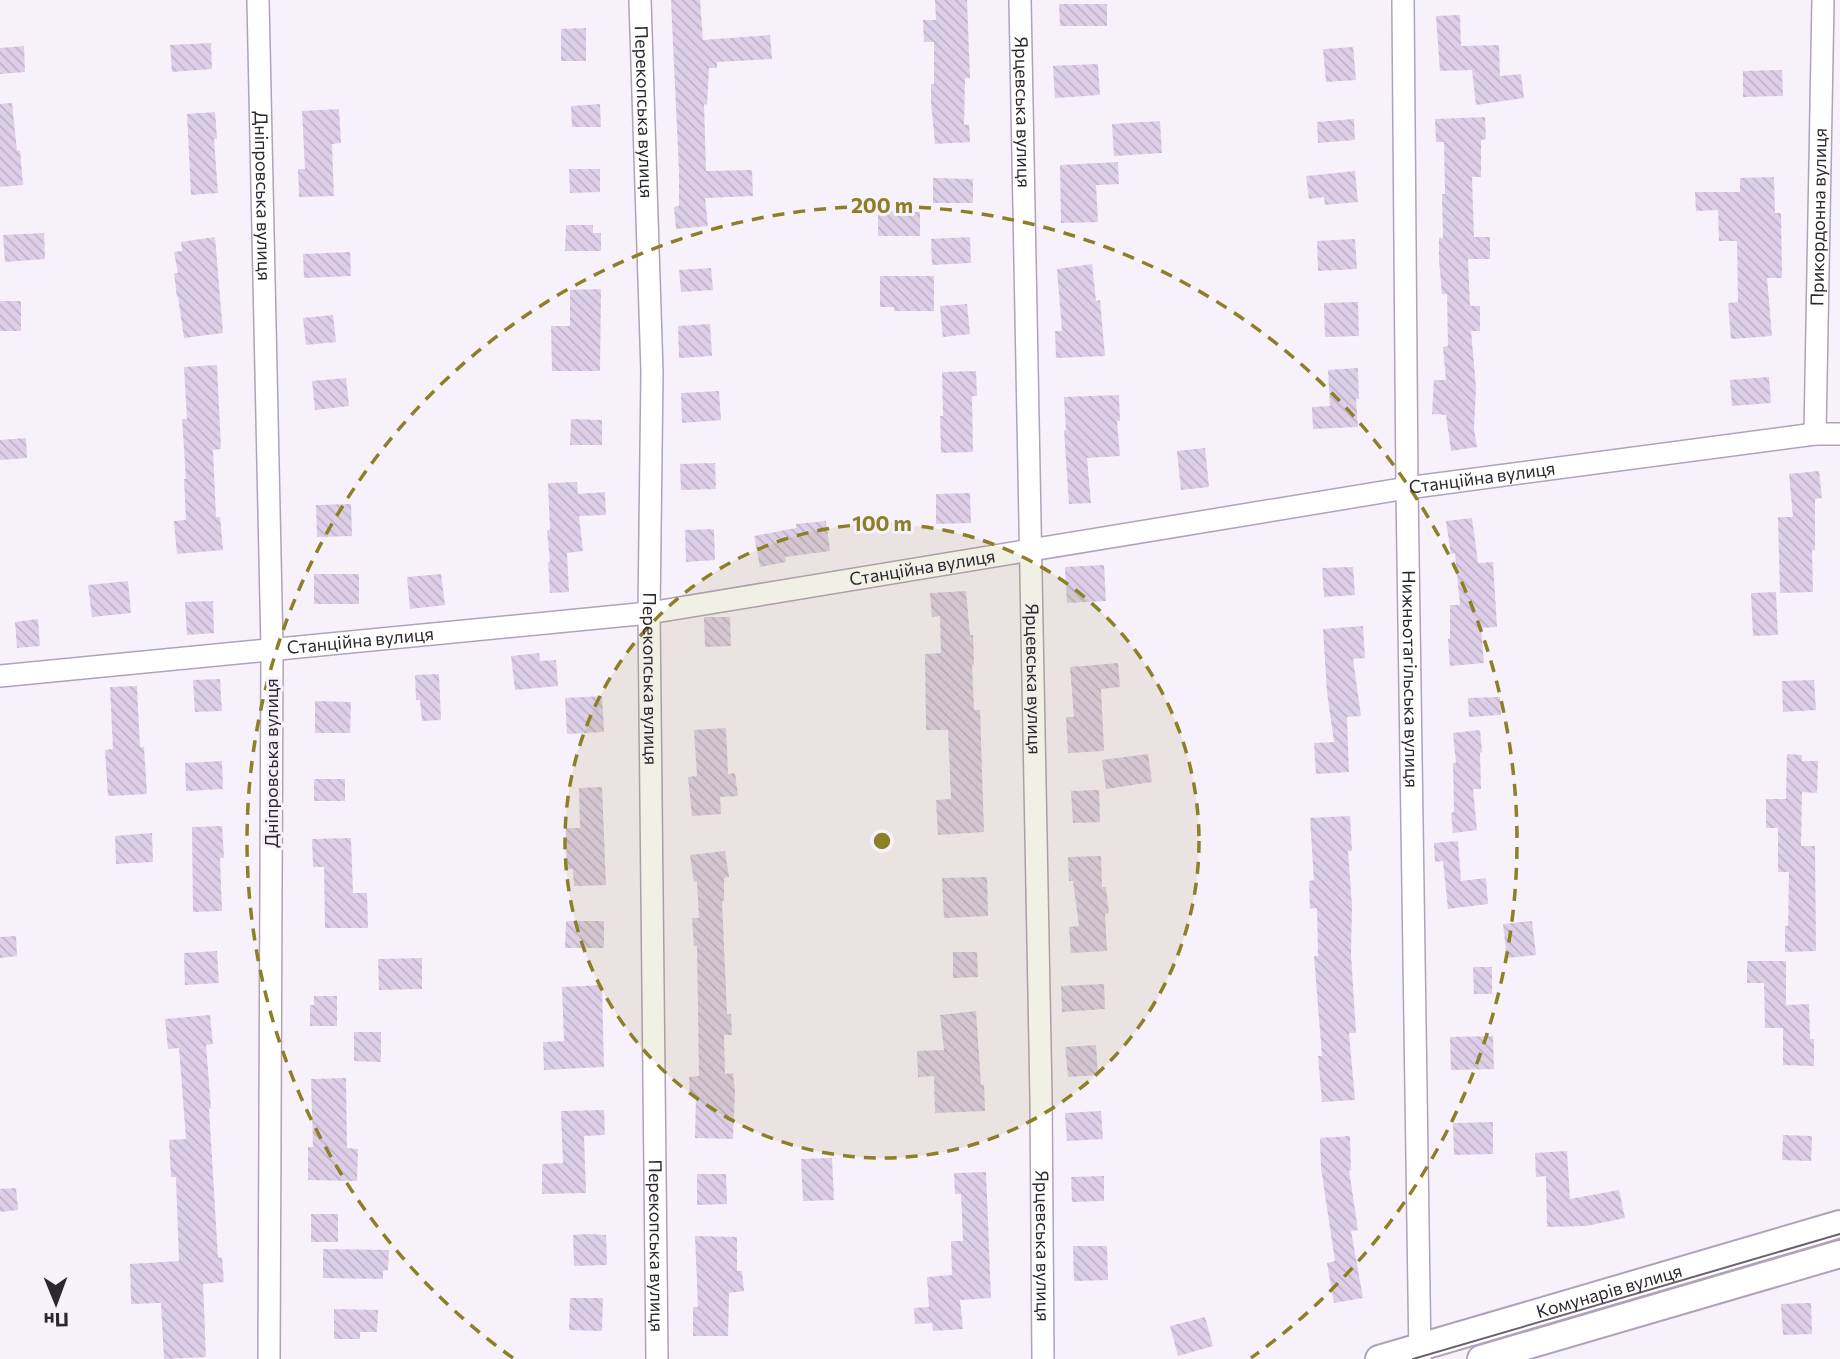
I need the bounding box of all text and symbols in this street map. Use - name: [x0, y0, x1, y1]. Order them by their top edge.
- street label: Перекопська вулиця: [631, 25, 658, 199]
- street label: Ярцевська вулиця: [1011, 36, 1036, 188]
- street label: Дніпровська вулиця: [250, 111, 276, 281]
- street label: Прикордонна вулиця: [1805, 128, 1831, 306]
- text: 200 m: [851, 192, 913, 217]
- street label: Станційна вулиця: [1407, 456, 1557, 498]
- text: 100 m: [852, 510, 912, 535]
- street label: Станційна вулиця: [848, 544, 997, 590]
- street label: Нижньотагільська вулиця: [1398, 570, 1423, 788]
- street label: Перекопська вулиця: [639, 592, 663, 765]
- street label: Ярцевська вулиця: [1022, 603, 1046, 755]
- street label: Станційна вулиця: [286, 622, 435, 658]
- street label: Дніпровська вулиця: [260, 678, 282, 848]
- centre of rings: [870, 829, 894, 853]
- street label: Перекопська вулиця: [645, 1159, 669, 1332]
- street label: Ярцевська вулиця: [1032, 1170, 1055, 1322]
- street label: Комунарів вулиця: [1534, 1259, 1685, 1322]
- north arrow: [21, 1268, 91, 1338]
- text: Пн: [44, 1309, 69, 1332]

